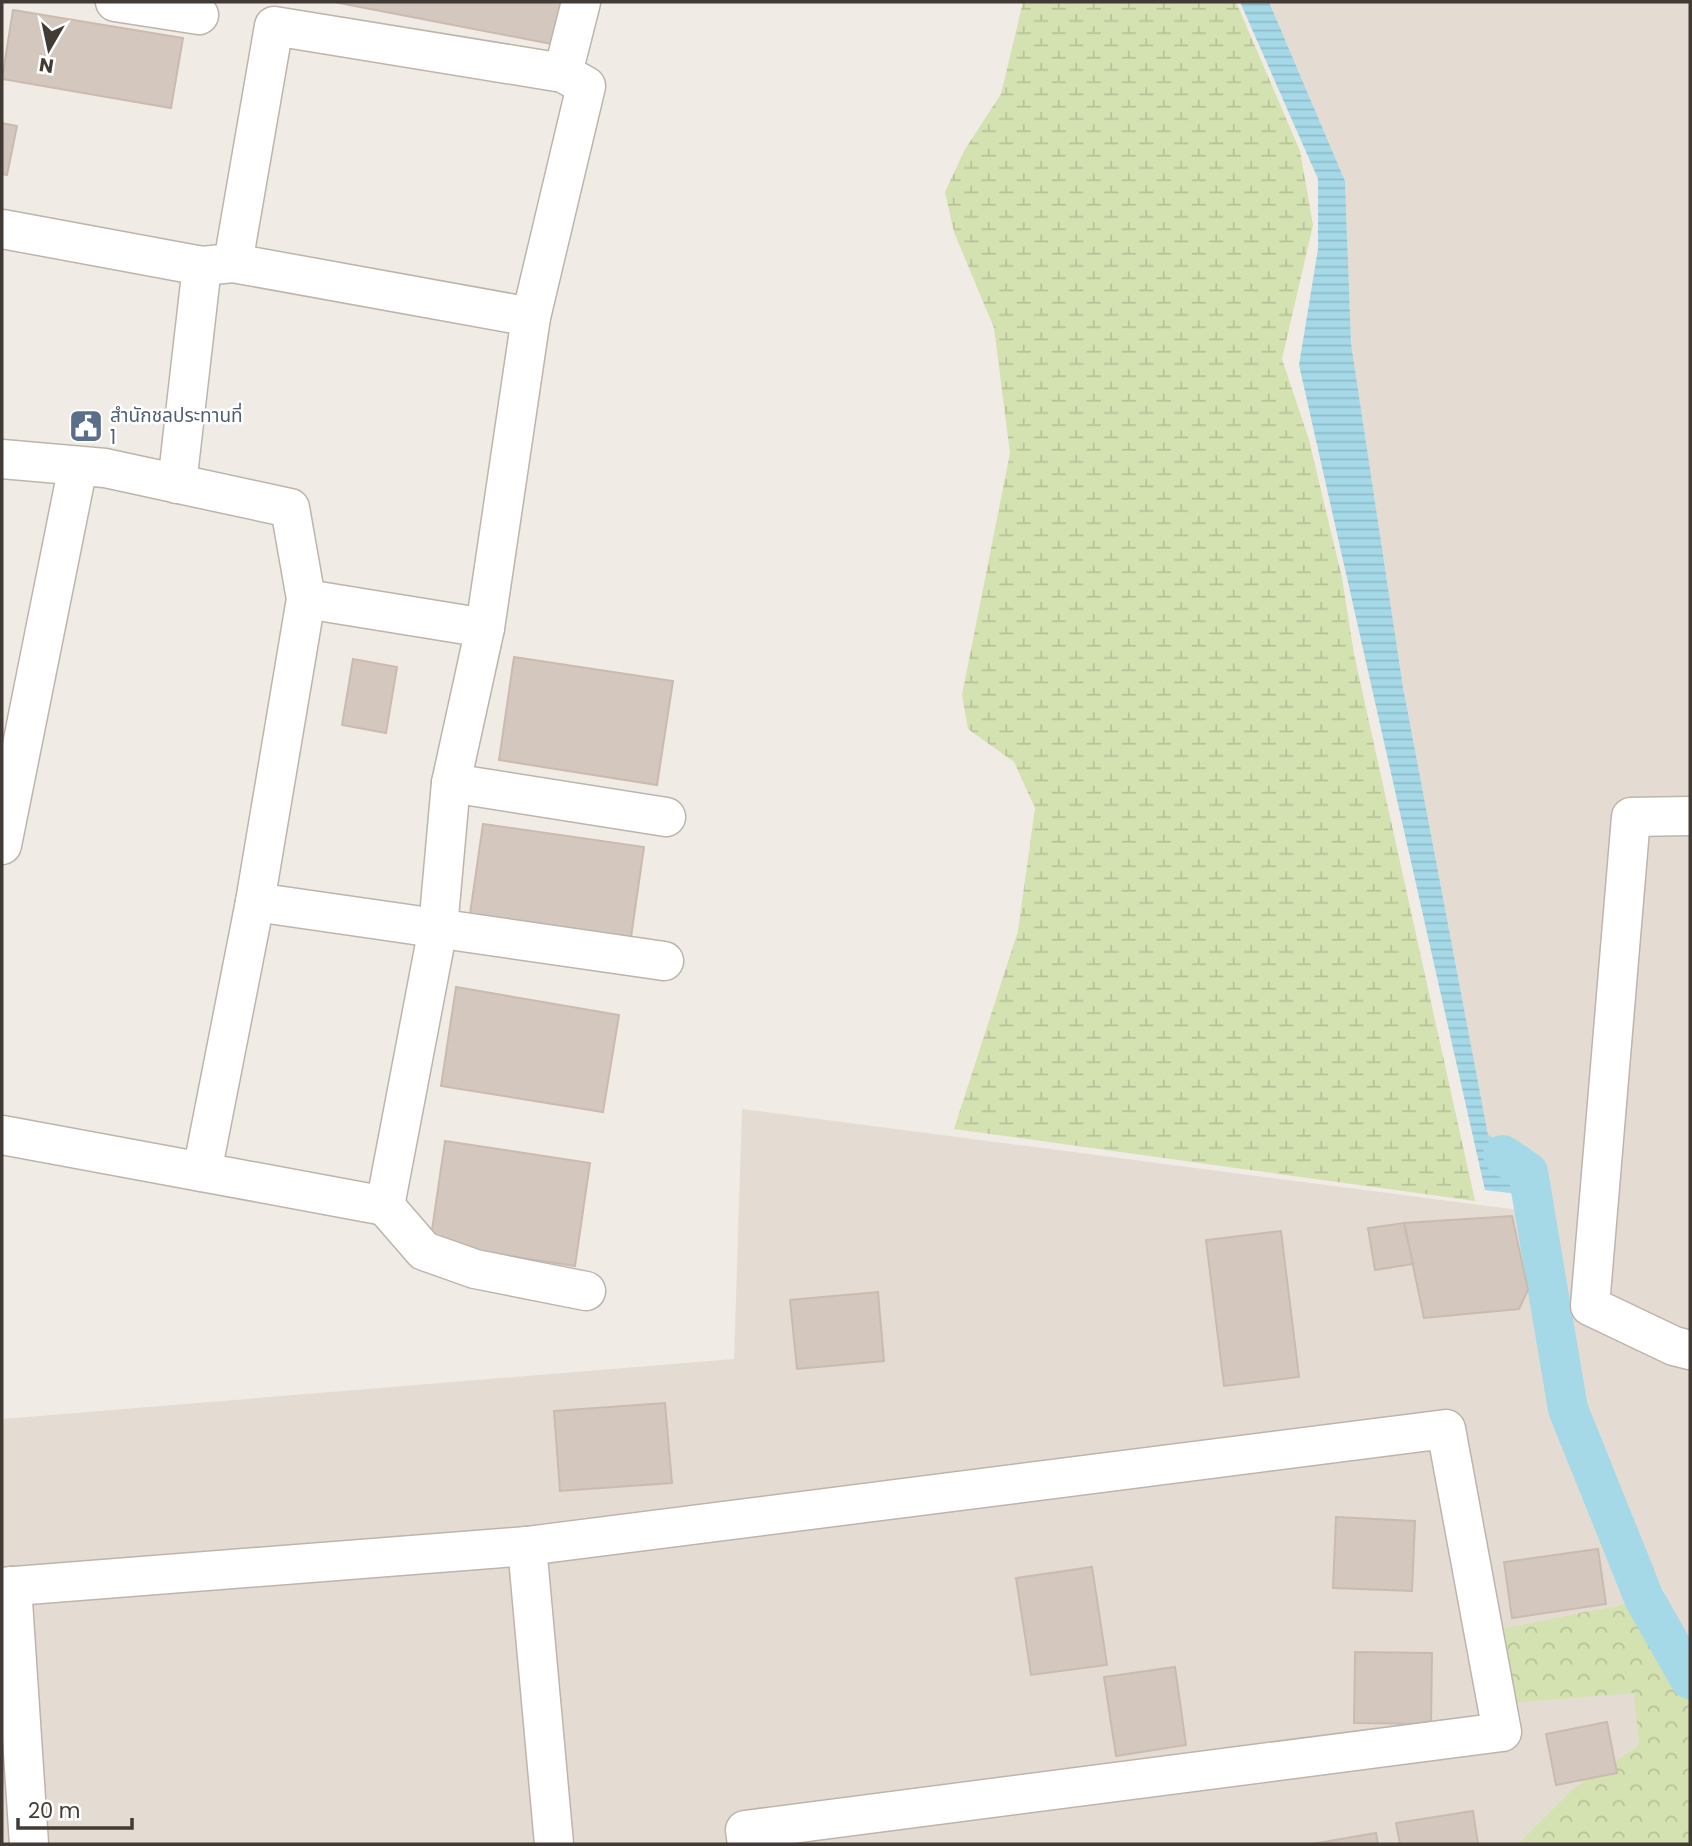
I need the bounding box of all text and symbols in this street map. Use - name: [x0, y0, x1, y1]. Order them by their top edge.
- north arrow: [14, 14, 84, 84]
- text: N: [37, 51, 56, 80]
- place label: สำนักชลประทานที่ 1: [110, 402, 243, 451]
- public building icon: สำนักชลประทานที่ 1: [67, 407, 105, 445]
- scale bar: [18, 1786, 131, 1830]
- text: 20 m: [28, 1796, 81, 1825]

